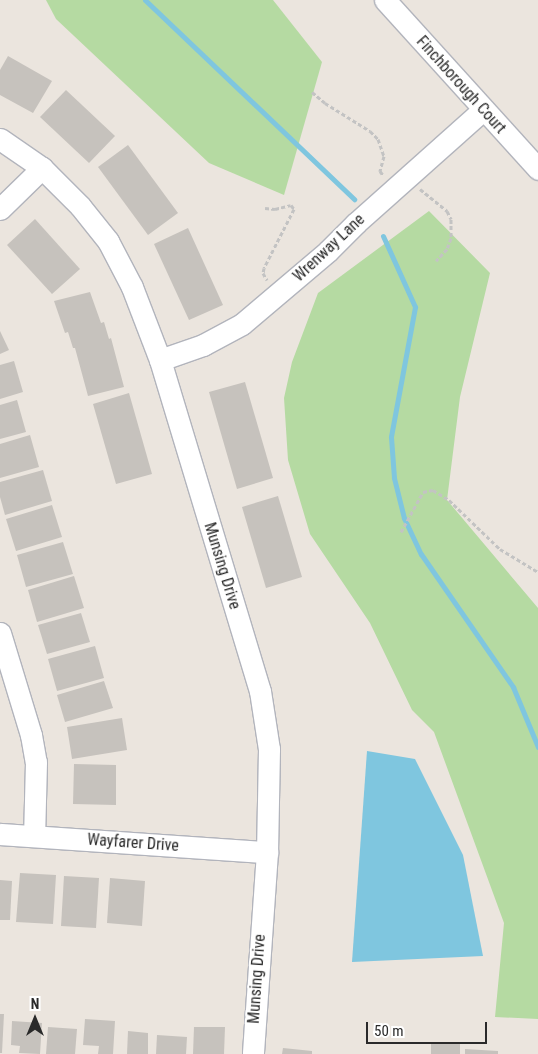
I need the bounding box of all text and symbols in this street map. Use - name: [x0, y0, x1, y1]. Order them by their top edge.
- street label: Finchborough Court: [412, 32, 510, 138]
- street label: Wrenway Lane: [289, 210, 369, 286]
- street label: Munsing Drive: [200, 520, 244, 612]
- street label: Wayfarer Drive: [87, 830, 179, 856]
- street label: Munsing Drive: [244, 934, 270, 1024]
- north arrow: [10, 994, 60, 1044]
- text: N: [31, 996, 39, 1012]
- scale bar: [368, 1012, 489, 1044]
- text: 50 m: [374, 1022, 404, 1040]

